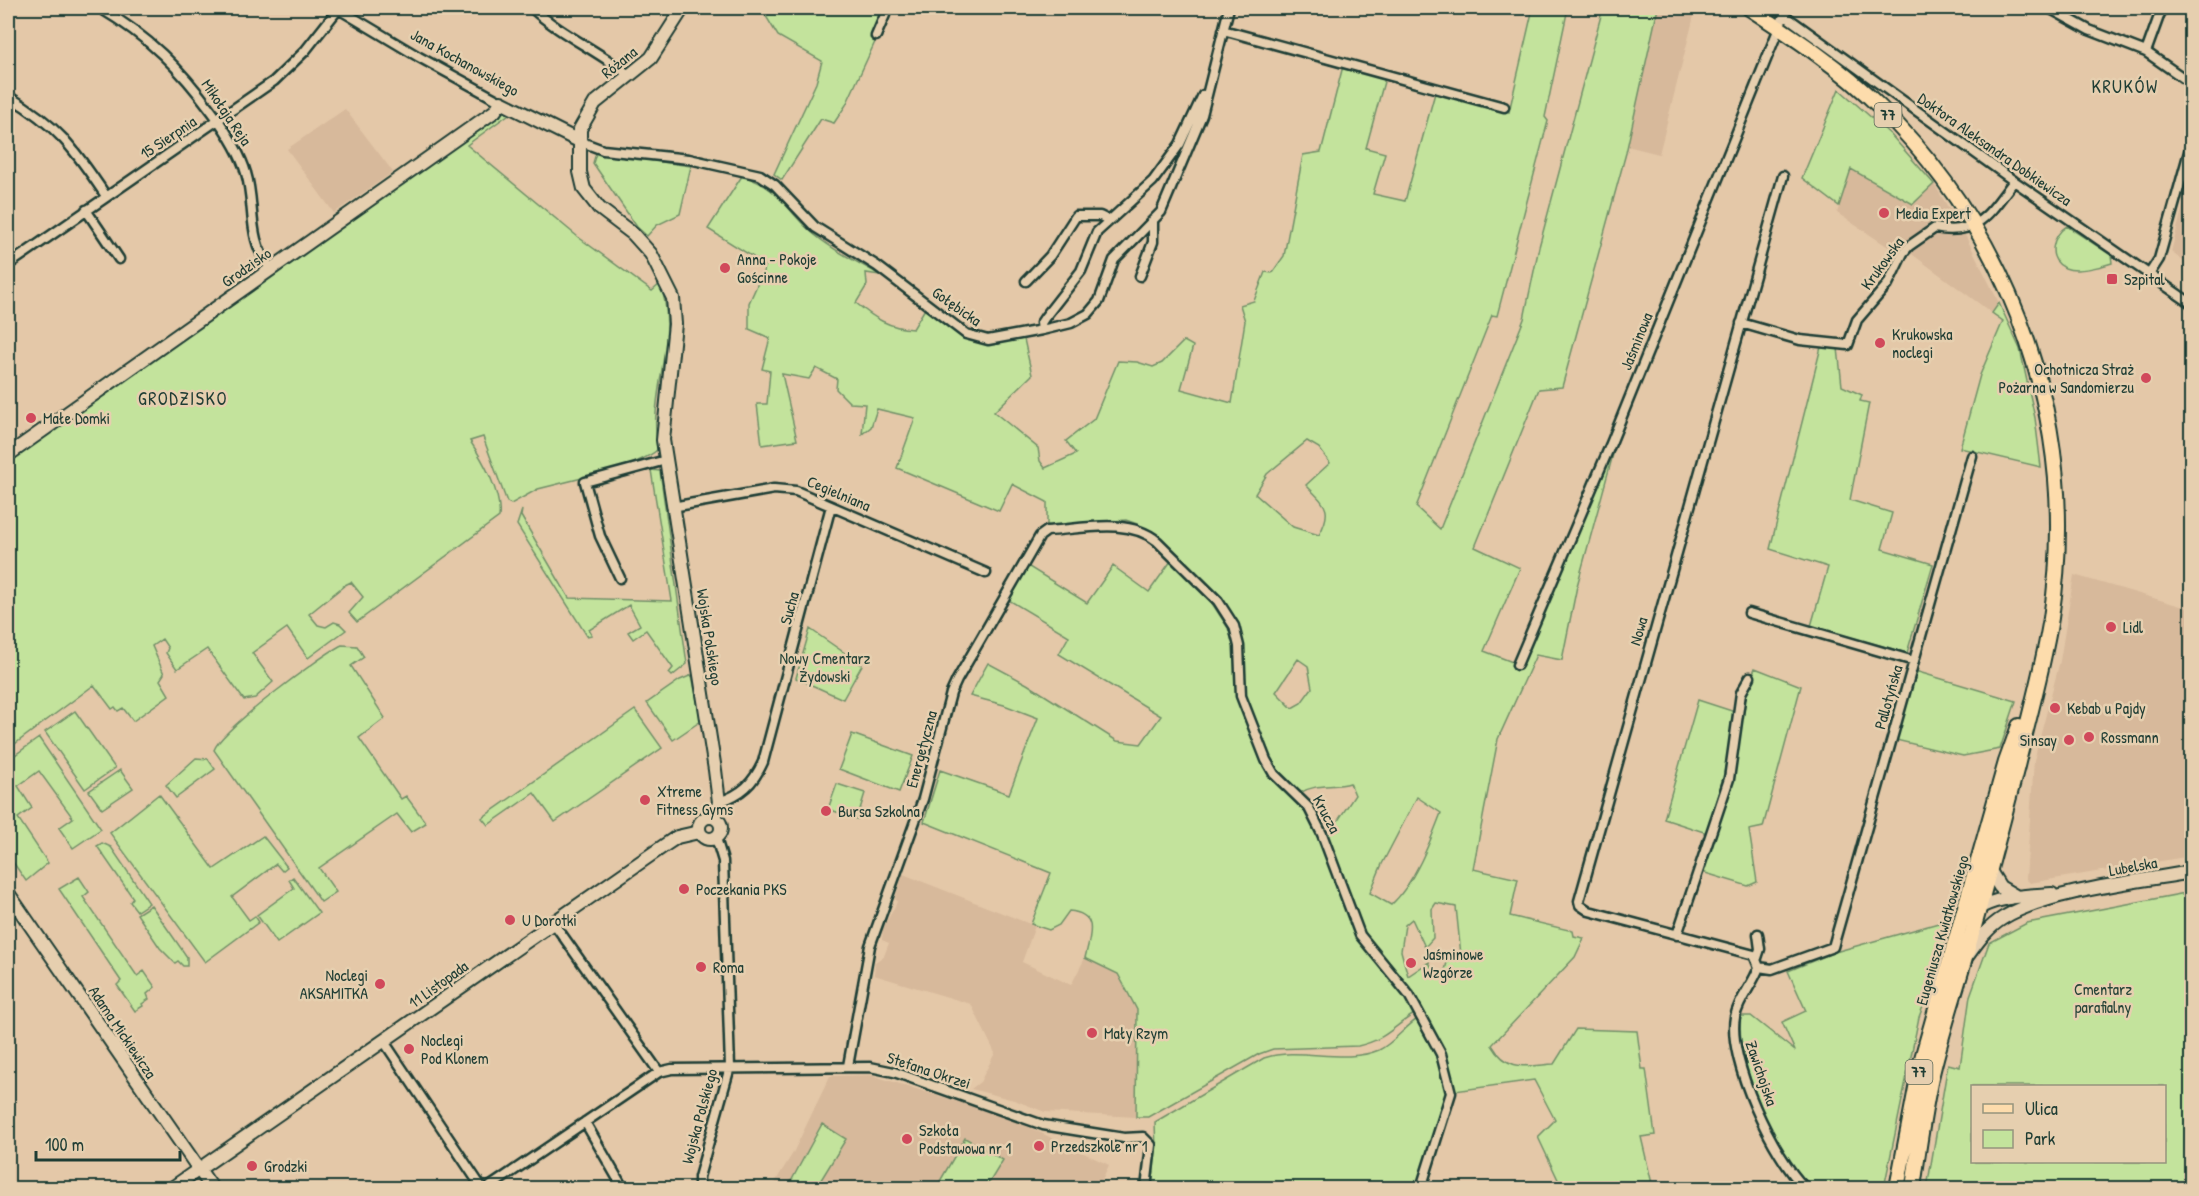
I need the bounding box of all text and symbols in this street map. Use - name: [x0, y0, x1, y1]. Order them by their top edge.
- street label: Jana Kochanowskiego: [407, 23, 524, 101]
- street label: Różana: [596, 41, 642, 83]
- street label: Mikołaja Reja: [197, 74, 257, 150]
- district label: KRUKÓW: [2092, 74, 2159, 99]
- street label: Doktora Aleksandra Dobkiewicza: [1914, 87, 2076, 211]
- road number: 77: [1874, 103, 1902, 127]
- street label: 15 Sierpnia: [135, 110, 201, 164]
- place label: Media Expert: [1896, 202, 1971, 224]
- marker: Media Expert: [1877, 206, 1891, 220]
- street label: Krukowska: [1855, 232, 1909, 294]
- street label: Grodzisko: [217, 242, 276, 292]
- place label: Anna - Pokoje Gościnne: [737, 248, 817, 288]
- marker: Anna - Pokoje Gościnne: [718, 261, 732, 275]
- place label: Szpital: [2124, 268, 2165, 290]
- marker: Szpital: [2105, 272, 2119, 286]
- street label: Gołębicka: [928, 281, 986, 331]
- street label: Jaśminowa: [1615, 309, 1657, 373]
- place label: Krukowska noclegi: [1892, 323, 1953, 363]
- marker: Krukowska noclegi: [1873, 336, 1887, 350]
- place label: Ochotnicza Straż Pożarna w Sandomierzu: [1999, 358, 2135, 398]
- marker: Ochotnicza Straż Pożarna w Sandomierzu: [2139, 371, 2153, 385]
- district label: GRODZISKO: [138, 386, 228, 411]
- place label: Małe Domki: [43, 407, 110, 429]
- marker: Małe Domki: [24, 411, 38, 425]
- street label: Cegielniana: [804, 470, 874, 516]
- street label: Wojska Polskiego: [692, 587, 729, 687]
- street label: Sucha: [774, 589, 804, 627]
- street label: Nowa: [1623, 614, 1653, 648]
- place label: Lidl: [2123, 616, 2144, 638]
- marker: Lidl: [2104, 620, 2118, 634]
- park label: Nowy Cmentarz Żydowski: [780, 647, 871, 687]
- street label: Pallotyńska: [1868, 662, 1908, 732]
- place label: Kebab u Pajdy: [2067, 697, 2146, 719]
- marker: Kebab u Pajdy: [2048, 701, 2062, 715]
- street label: Energetyczna: [900, 708, 942, 790]
- place label: Rossmann: [2101, 726, 2159, 748]
- place label: Sinsay: [2020, 729, 2057, 751]
- marker: Rossmann: [2082, 730, 2096, 744]
- marker: Sinsay: [2062, 733, 2076, 747]
- place label: Xtreme Fitness Gyms: [656, 780, 733, 820]
- street label: Krucza: [1308, 791, 1346, 837]
- marker: Xtreme Fitness Gyms: [638, 793, 652, 807]
- place label: Bursa Szkolna: [838, 800, 920, 822]
- marker: Bursa Szkolna: [819, 804, 833, 818]
- street label: Lubelska: [2107, 851, 2159, 881]
- street label: Eugeniusza Kwiatkowskiego: [1910, 852, 1974, 1008]
- place label: Poczekania PKS: [696, 878, 787, 900]
- marker: Poczekania PKS: [677, 882, 691, 896]
- place label: U Dorotki: [522, 909, 577, 931]
- marker: U Dorotki: [503, 913, 517, 927]
- place label: Jaśminowe Wzgórze: [1423, 943, 1484, 983]
- street label: 11 Listopada: [404, 955, 472, 1013]
- place label: Roma: [713, 956, 744, 978]
- marker: Jaśminowe Wzgórze: [1404, 956, 1418, 970]
- marker: Roma: [694, 960, 708, 974]
- place label: Noclegi AKSAMITKA: [300, 964, 368, 1004]
- marker: Noclegi AKSAMITKA: [373, 977, 387, 991]
- park label: Cmentarz parafialny: [2074, 978, 2132, 1018]
- street label: Adama Mickiewicza: [84, 981, 162, 1083]
- place label: Mały Rzym: [1104, 1022, 1168, 1044]
- marker: Mały Rzym: [1085, 1026, 1099, 1040]
- place label: Noclegi Pod Klonem: [421, 1029, 489, 1069]
- street label: Zawichojska: [1741, 1037, 1783, 1109]
- marker: Noclegi Pod Klonem: [402, 1042, 416, 1056]
- street label: Stefana Okrzei: [884, 1046, 974, 1094]
- road number: 77: [1906, 1060, 1932, 1084]
- street label: Wojska Polskiego: [676, 1066, 722, 1166]
- legend: [1971, 1085, 2166, 1163]
- text: Ulica: [2025, 1096, 2058, 1121]
- place label: Szkoła Podstawowa nr 1: [919, 1119, 1012, 1159]
- scale bar: [36, 1124, 180, 1162]
- text: Park: [2025, 1126, 2056, 1151]
- text: 100 m: [45, 1132, 84, 1157]
- marker: Szkoła Podstawowa nr 1: [900, 1132, 914, 1146]
- place label: Przedszkole nr 1: [1051, 1135, 1148, 1157]
- marker: Przedszkole nr 1: [1032, 1139, 1046, 1153]
- place label: Grodzki: [264, 1155, 308, 1177]
- marker: Grodzki: [245, 1159, 259, 1173]

